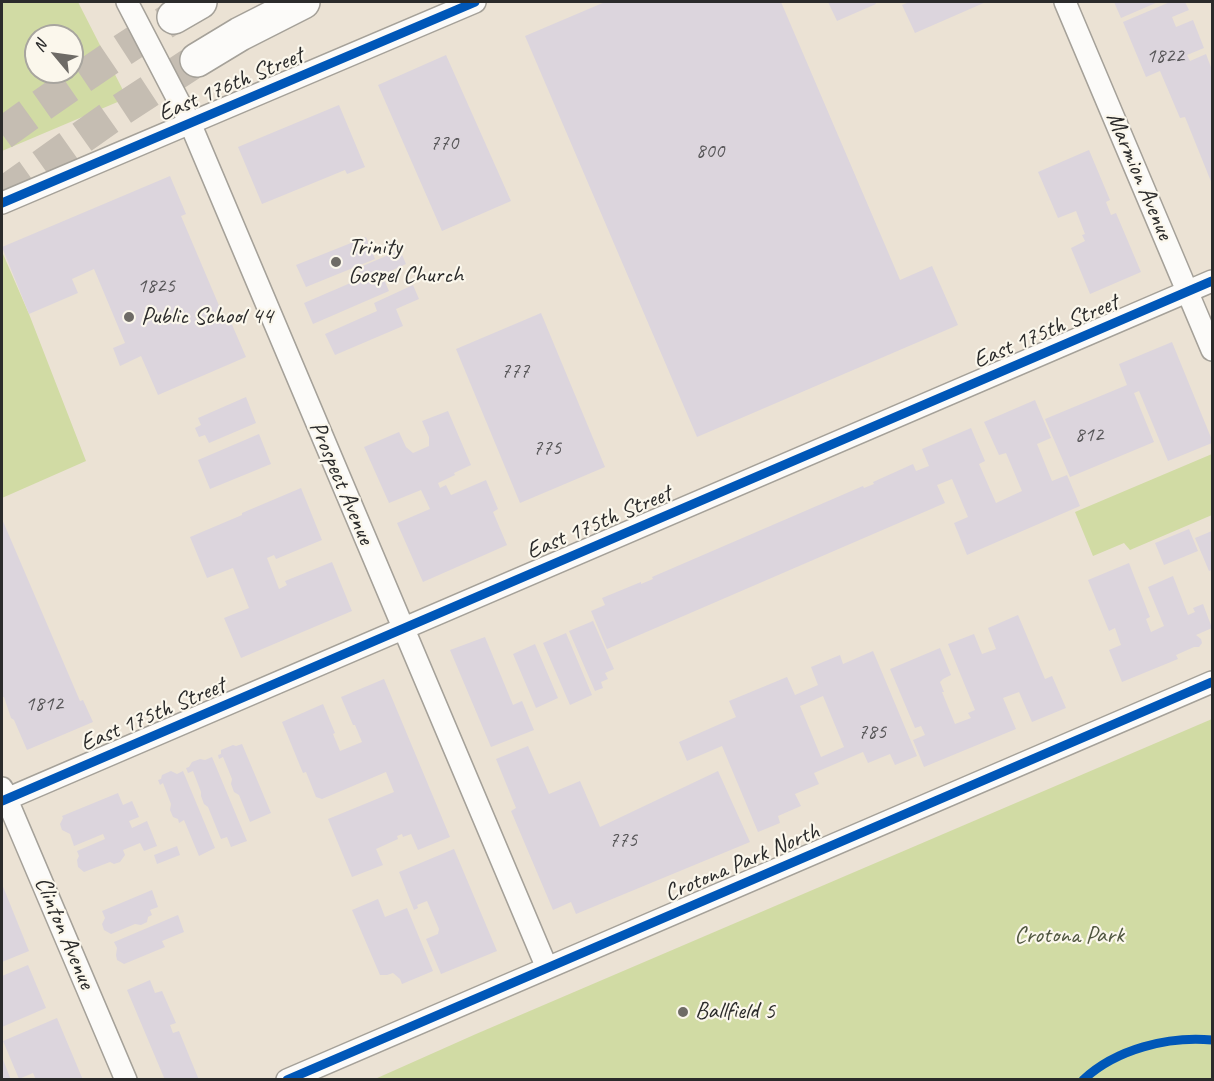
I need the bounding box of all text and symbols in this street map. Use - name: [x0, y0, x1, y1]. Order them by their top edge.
- north arrow: [24, 24, 84, 84]
- text: N: [29, 37, 51, 55]
- street label: East 176th Street: [154, 42, 308, 128]
- house number: 1822: [1146, 43, 1184, 69]
- street label: Marmion Avenue: [1099, 108, 1179, 244]
- house number: 770: [430, 130, 458, 156]
- house number: 800: [696, 138, 724, 164]
- place label: Trinity Gospel Church: [348, 234, 463, 290]
- marker: Trinity Gospel Church: [329, 255, 343, 269]
- house number: 1825: [137, 273, 175, 299]
- street label: East 175th Street: [969, 289, 1123, 375]
- place label: Public School 44: [141, 303, 273, 331]
- marker: Public School 44: [122, 310, 136, 324]
- house number: 777: [501, 358, 529, 384]
- street label: Prospect Avenue: [302, 417, 380, 549]
- house number: 812: [1075, 422, 1103, 448]
- house number: 775: [533, 435, 561, 461]
- street label: East 175th Street: [522, 480, 676, 566]
- street label: East 175th Street: [76, 672, 230, 758]
- house number: 1812: [25, 691, 63, 717]
- house number: 785: [858, 719, 886, 745]
- street label: Crotona Park North: [660, 817, 824, 909]
- house number: 775: [609, 827, 637, 853]
- street label: Clinton Avenue: [28, 873, 100, 993]
- park label: Crotona Park: [1014, 922, 1124, 950]
- place label: Ballfield 5: [695, 998, 775, 1026]
- marker: Ballfield 5: [676, 1005, 690, 1019]

